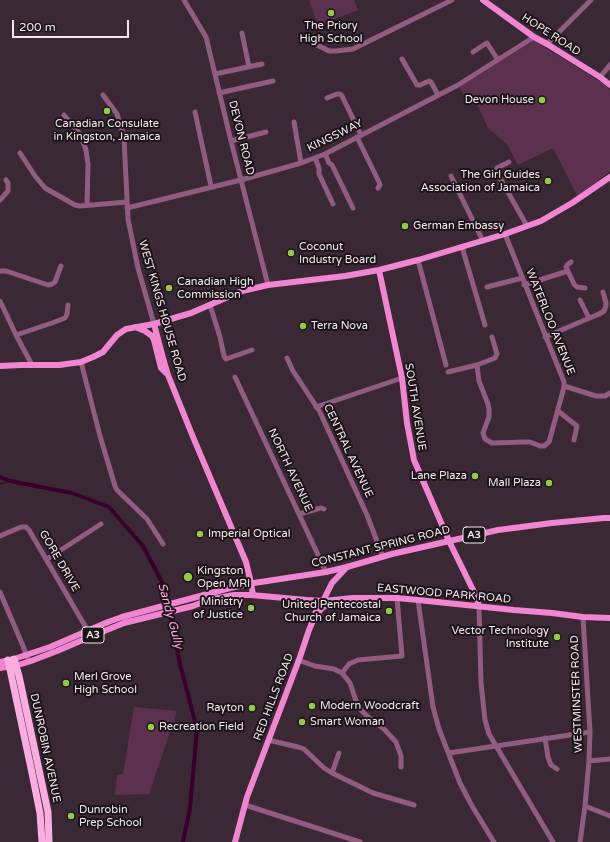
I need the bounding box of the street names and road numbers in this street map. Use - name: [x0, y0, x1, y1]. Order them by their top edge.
- street label: HOPE ROAD: [519, 11, 583, 59]
- street label: DEVON ROAD: [225, 99, 257, 177]
- street label: KINGSWAY: [305, 117, 365, 155]
- street label: WEST KINGS HOUSE ROAD: [135, 239, 189, 383]
- street label: WATERLOO AVENUE: [523, 267, 577, 377]
- street label: SOUTH AVENUE: [402, 362, 428, 452]
- street label: CENTRAL AVENUE: [320, 402, 376, 500]
- street label: NORTH AVENUE: [265, 426, 315, 514]
- street label: CONSTANT SPRING ROAD: [310, 523, 452, 571]
- road number: A3: [463, 527, 485, 543]
- street label: GORE DRIVE: [36, 528, 82, 594]
- street label: EASTWOOD PARK ROAD: [376, 582, 512, 606]
- road number: A3: [82, 627, 104, 643]
- street label: WESTMINSTER ROAD: [568, 635, 586, 753]
- street label: RED HILLS ROAD: [251, 651, 297, 743]
- street label: DUNROBIN AVENUE: [27, 692, 63, 804]

